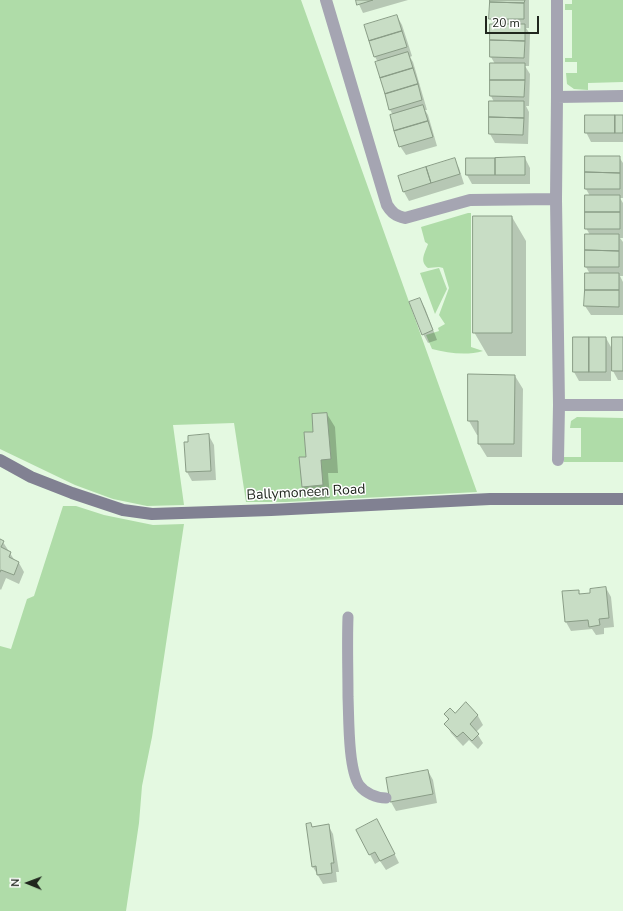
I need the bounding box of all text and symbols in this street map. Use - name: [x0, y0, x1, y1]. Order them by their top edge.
- scale bar: [487, 8, 541, 34]
- text: 20 m: [492, 15, 520, 31]
- street label: Ballymoneen Road: [246, 481, 366, 505]
- north arrow: [8, 863, 48, 903]
- text: N: [8, 879, 23, 887]

